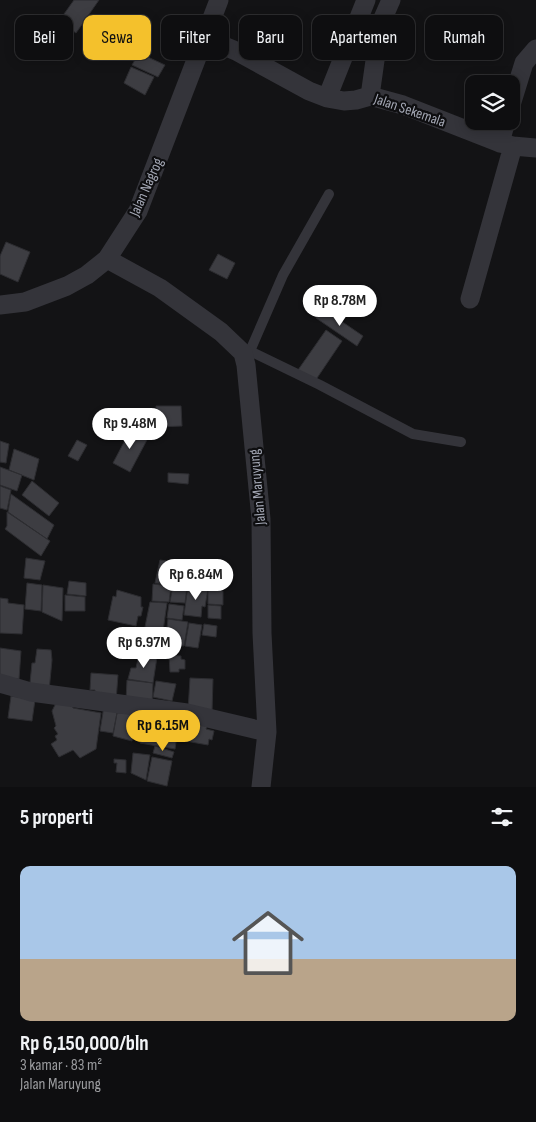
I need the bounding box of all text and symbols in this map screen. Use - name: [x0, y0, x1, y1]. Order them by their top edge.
- chip: Beli: [15, 15, 73, 60]
- chip: Sewa: [83, 15, 151, 60]
- chip: Filter: [161, 15, 229, 60]
- chip: Baru: [239, 15, 302, 60]
- chip: Apartemen: [312, 15, 415, 60]
- chip: Rumah: [425, 15, 503, 60]
- map controls: [465, 75, 520, 130]
- button: layers: [465, 75, 520, 130]
- street label: Jalan Sekemala: [371, 89, 448, 132]
- street label: Jalan Nagrog: [125, 155, 168, 220]
- pin: Rp 8.78M: [288, 284, 392, 327]
- text: Rp 8.78M: [314, 291, 366, 310]
- pin: Rp 9.48M: [78, 408, 182, 450]
- text: Rp 9.48M: [103, 414, 157, 433]
- street label: Jalan Maruyung: [245, 448, 270, 527]
- pin: Rp 6.84M: [144, 558, 248, 601]
- text: Rp 6.84M: [169, 565, 223, 584]
- pin: Rp 6.97M: [92, 626, 196, 669]
- text: Rp 6.97M: [118, 633, 170, 652]
- pin: Rp 6.15M: [111, 710, 215, 752]
- text: Rp 6.15M: [137, 716, 189, 735]
- icon: filters: [488, 803, 516, 831]
- text: 5 properti: [20, 805, 93, 830]
- icon: home: [223, 898, 313, 988]
- text: Rp 6,150,000/bln: [20, 1031, 149, 1056]
- text: 3 kamar · 83 m²: [20, 1056, 102, 1075]
- text: Jalan Maruyung: [20, 1075, 101, 1094]

